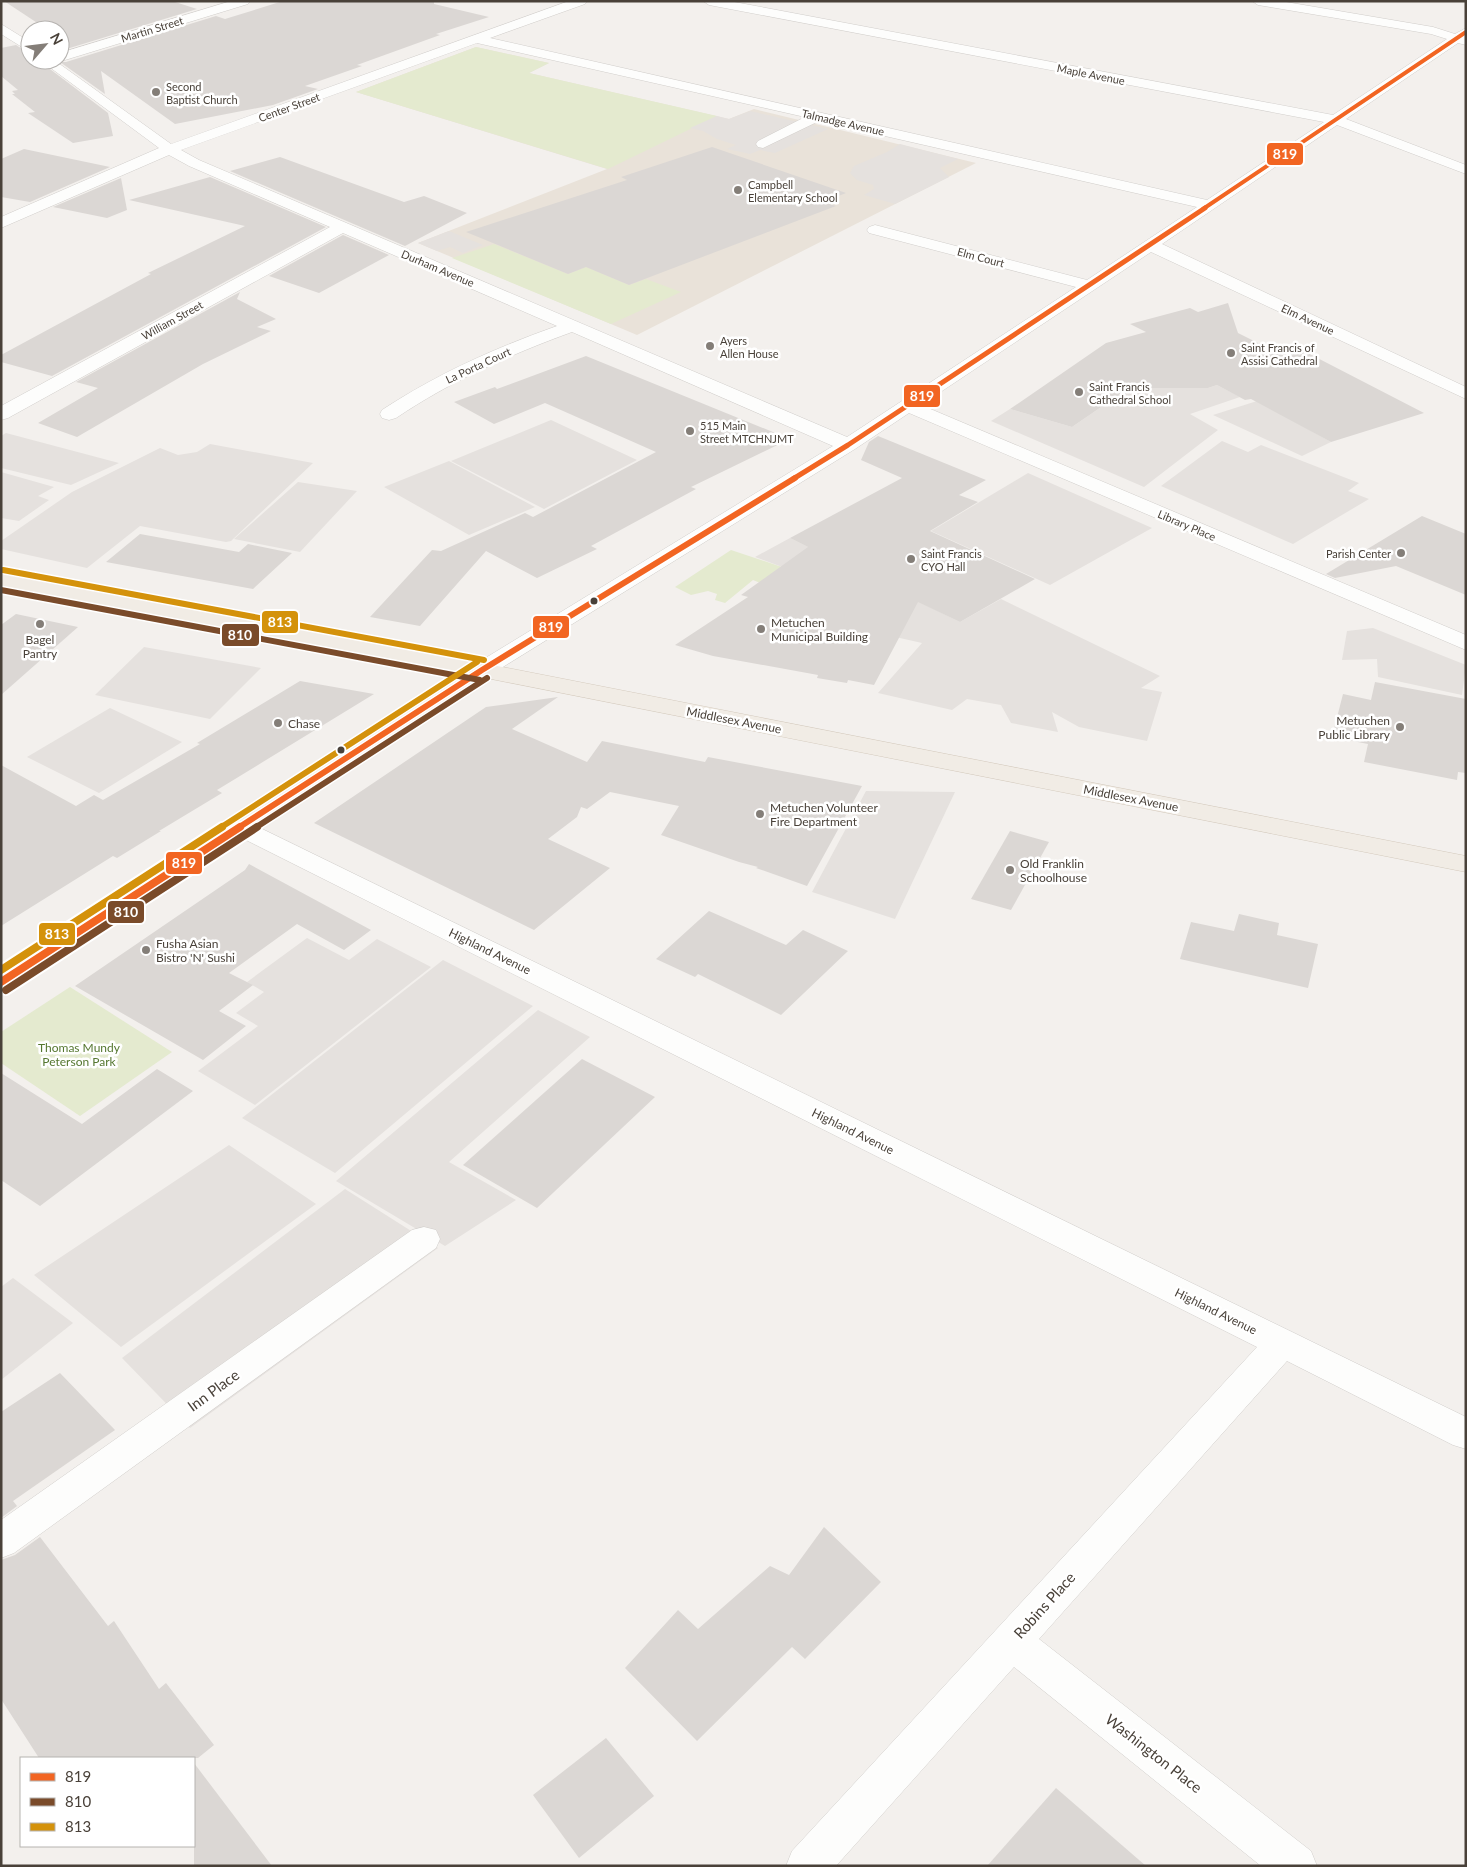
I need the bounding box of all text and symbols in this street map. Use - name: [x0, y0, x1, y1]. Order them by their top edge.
- street label: Martin Street: [119, 13, 185, 45]
- north arrow: [20, 20, 70, 70]
- text: N: [47, 30, 67, 47]
- street label: Maple Avenue: [1056, 61, 1126, 87]
- place label: Second Baptist Church: [166, 80, 238, 106]
- marker: Second Baptist Church: [150, 86, 162, 98]
- street label: Center Street: [257, 90, 322, 124]
- street label: Talmadge Avenue: [800, 106, 886, 138]
- line badge: 819: [1266, 142, 1304, 166]
- text: 819: [1273, 145, 1297, 162]
- place label: Campbell Elementary School: [748, 178, 838, 204]
- marker: Campbell Elementary School: [732, 184, 744, 196]
- street label: Elm Court: [956, 244, 1006, 270]
- street label: Durham Avenue: [400, 247, 477, 289]
- street label: William Street: [139, 298, 205, 342]
- street label: Elm Avenue: [1280, 301, 1337, 337]
- place label: Ayers Allen House: [720, 334, 779, 360]
- marker: Ayers Allen House: [704, 340, 716, 352]
- place label: Saint Francis of Assisi Cathedral: [1241, 341, 1318, 367]
- street label: La Porta Court: [443, 344, 513, 386]
- marker: Saint Francis of Assisi Cathedral: [1225, 347, 1237, 359]
- place label: Saint Francis Cathedral School: [1089, 380, 1171, 406]
- line badge: 819: [903, 384, 941, 408]
- marker: Saint Francis Cathedral School: [1073, 386, 1085, 398]
- text: 819: [910, 387, 934, 404]
- place label: 515 Main Street MTCHNJMT: [700, 419, 794, 445]
- marker: 515 Main Street MTCHNJMT: [684, 425, 696, 437]
- street label: Library Place: [1156, 507, 1218, 543]
- place label: Saint Francis CYO Hall: [921, 547, 982, 573]
- place label: Parish Center: [1326, 547, 1391, 560]
- marker: Parish Center: [1395, 547, 1407, 559]
- marker: Saint Francis CYO Hall: [905, 553, 917, 565]
- unlabelled marker: [589, 596, 599, 606]
- line badge: 813: [261, 610, 299, 634]
- text: 813: [268, 613, 292, 630]
- line badge: 819: [532, 615, 570, 639]
- place label: Metuchen Municipal Building: [771, 615, 868, 644]
- marker: Bagel Pantry: [34, 618, 46, 630]
- text: 819: [539, 618, 563, 635]
- line badge: 810: [221, 623, 260, 647]
- marker: Metuchen Municipal Building: [755, 623, 767, 635]
- text: 810: [228, 626, 252, 643]
- place label: Bagel Pantry: [23, 632, 58, 661]
- street label: Middlesex Avenue: [685, 703, 783, 737]
- place label: Metuchen Public Library: [1318, 713, 1391, 742]
- place label: Chase: [288, 716, 320, 731]
- marker: Chase: [272, 717, 284, 729]
- marker: Metuchen Public Library: [1394, 721, 1406, 733]
- unlabelled marker: [336, 745, 346, 755]
- street label: Middlesex Avenue: [1082, 781, 1180, 815]
- place label: Metuchen Volunteer Fire Department: [770, 800, 878, 829]
- marker: Metuchen Volunteer Fire Department: [754, 808, 766, 820]
- line badge: 819: [165, 851, 203, 875]
- text: 819: [172, 854, 196, 871]
- place label: Old Franklin Schoolhouse: [1020, 856, 1087, 885]
- marker: Old Franklin Schoolhouse: [1004, 864, 1016, 876]
- line badge: 810: [107, 900, 145, 924]
- text: 810: [114, 903, 138, 920]
- line badge: 813: [38, 922, 76, 946]
- text: 813: [45, 925, 69, 942]
- street label: Highland Avenue: [446, 925, 534, 977]
- place label: Fusha Asian Bistro 'N' Sushi: [156, 936, 235, 965]
- marker: Fusha Asian Bistro 'N' Sushi: [140, 944, 152, 956]
- park label: Thomas Mundy Peterson Park: [38, 1040, 121, 1069]
- street label: Highland Avenue: [809, 1105, 897, 1157]
- street label: Highland Avenue: [1172, 1285, 1260, 1337]
- street label: Inn Place: [184, 1365, 242, 1415]
- street label: Robins Place: [1010, 1568, 1079, 1642]
- street label: Washington Place: [1102, 1710, 1206, 1796]
- legend: [20, 1757, 195, 1847]
- text: 819: [65, 1767, 91, 1785]
- text: 810: [65, 1792, 91, 1810]
- text: 813: [65, 1817, 91, 1835]

